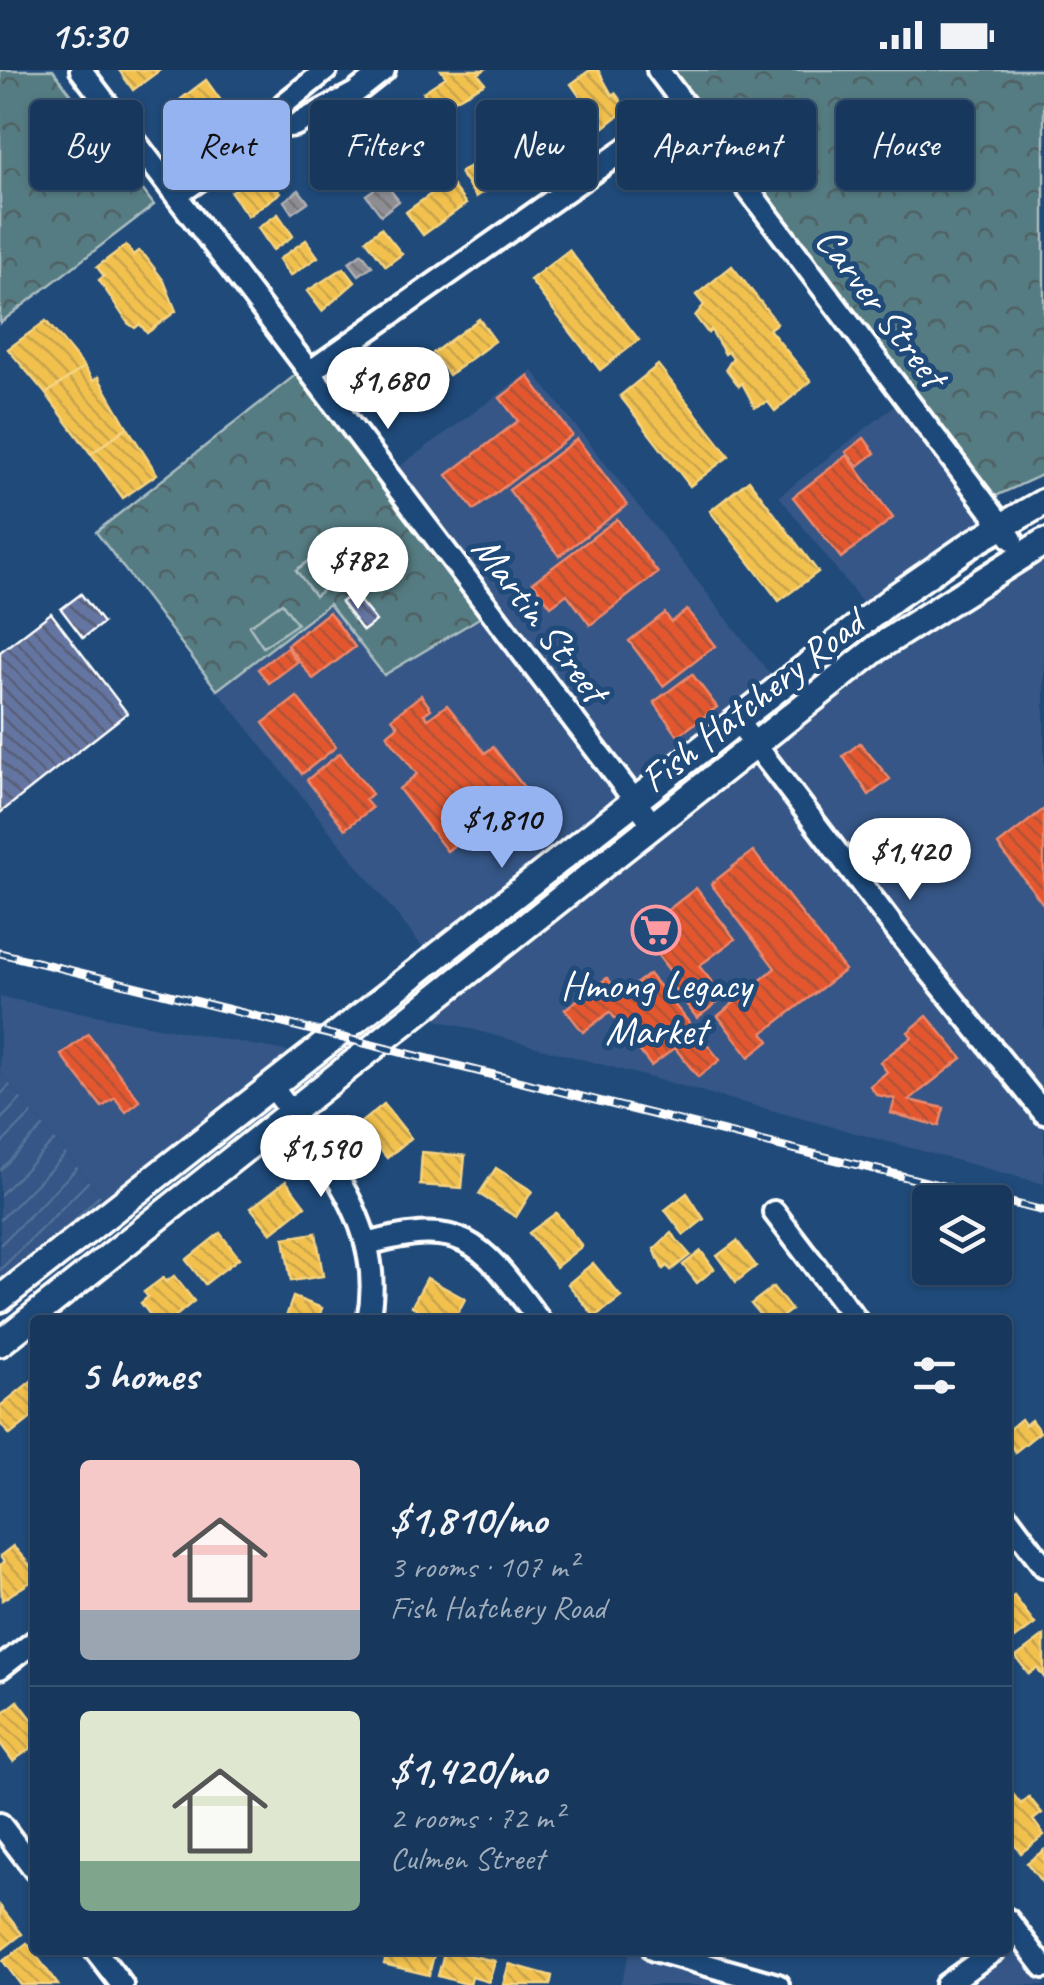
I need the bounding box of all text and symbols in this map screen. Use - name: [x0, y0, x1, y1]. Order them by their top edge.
- text: 15:30: [50, 12, 125, 59]
- chip: Buy: [30, 100, 143, 190]
- chip: Rent: [163, 100, 290, 190]
- chip: Filters: [310, 100, 456, 190]
- chip: New: [476, 100, 597, 190]
- chip: Apartment: [617, 100, 816, 190]
- chip: House: [836, 100, 974, 190]
- street label: Carver Street: [804, 217, 961, 402]
- pin: $1,680: [307, 347, 469, 432]
- text: $1,680: [348, 359, 428, 400]
- street label: Martin Street: [461, 526, 622, 717]
- pin: $782: [299, 527, 417, 612]
- text: $782: [329, 539, 387, 580]
- street label: Fish Hatchery Road: [630, 595, 878, 804]
- pin: $1,810: [421, 786, 583, 871]
- text: $1,810: [463, 798, 541, 839]
- pin: $1,420: [829, 818, 991, 903]
- text: $1,420: [871, 830, 949, 871]
- supermarket icon: Hmong Legacy Market: [630, 904, 682, 956]
- place label: Hmong Legacy Market: [561, 960, 755, 1056]
- pin: $1,590: [240, 1115, 402, 1200]
- text: $1,590: [282, 1127, 360, 1168]
- map controls: [912, 1185, 1012, 1285]
- button: layers: [912, 1185, 1012, 1285]
- icon: filters: [907, 1348, 962, 1403]
- text: 5 homes: [80, 1349, 198, 1402]
- text: $1,810/mo: [390, 1493, 547, 1546]
- icon: home: [160, 1500, 280, 1620]
- text: 3 rooms · 107 m²: [390, 1546, 577, 1587]
- text: Fish Hatchery Road: [390, 1587, 606, 1628]
- text: $1,420/mo: [390, 1744, 547, 1797]
- icon: home: [160, 1751, 280, 1871]
- text: 2 rooms · 72 m²: [390, 1797, 563, 1838]
- text: Culmen Street: [390, 1838, 544, 1879]

